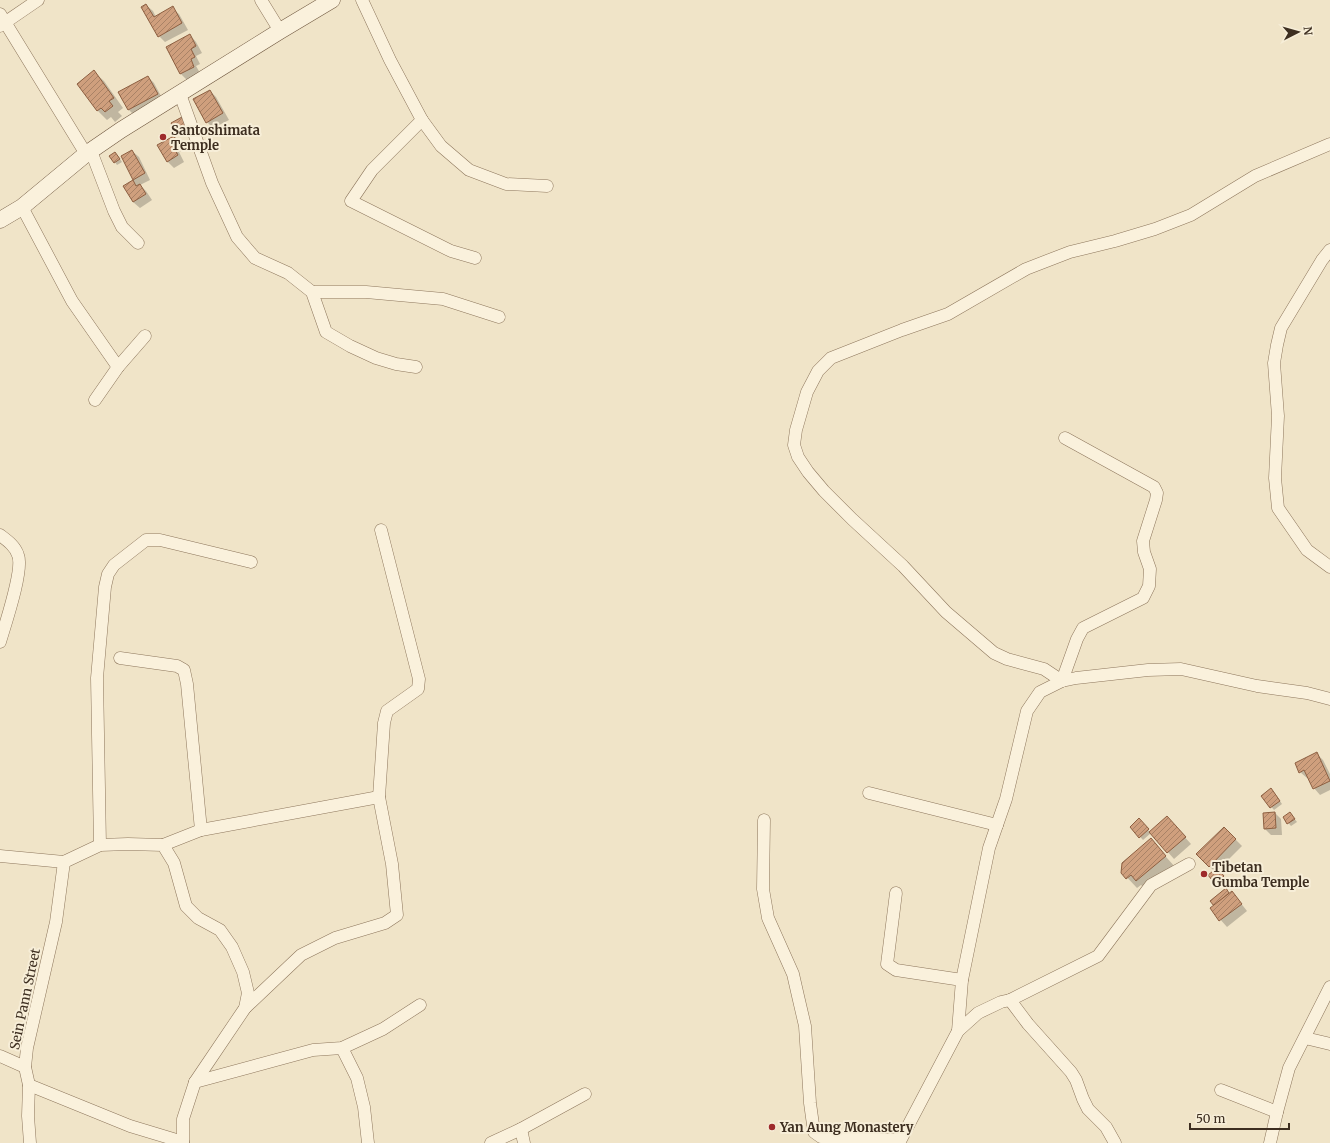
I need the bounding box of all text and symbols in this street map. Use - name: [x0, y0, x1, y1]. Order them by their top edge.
- north arrow: [1278, 12, 1318, 52]
- text: N: [1301, 26, 1315, 36]
- place label: Santoshimata Temple: [171, 122, 260, 154]
- marker: Santoshimata Temple: [158, 132, 168, 142]
- place label: Tibetan Gumba Temple: [1212, 859, 1309, 891]
- marker: Tibetan Gumba Temple: [1199, 869, 1209, 879]
- street label: Sein Pann Street: [6, 947, 44, 1051]
- scale bar: [1190, 1105, 1289, 1131]
- text: 50 m: [1196, 1111, 1225, 1126]
- place label: Yan Aung Monastery: [779, 1119, 914, 1136]
- marker: Yan Aung Monastery: [767, 1122, 777, 1132]

